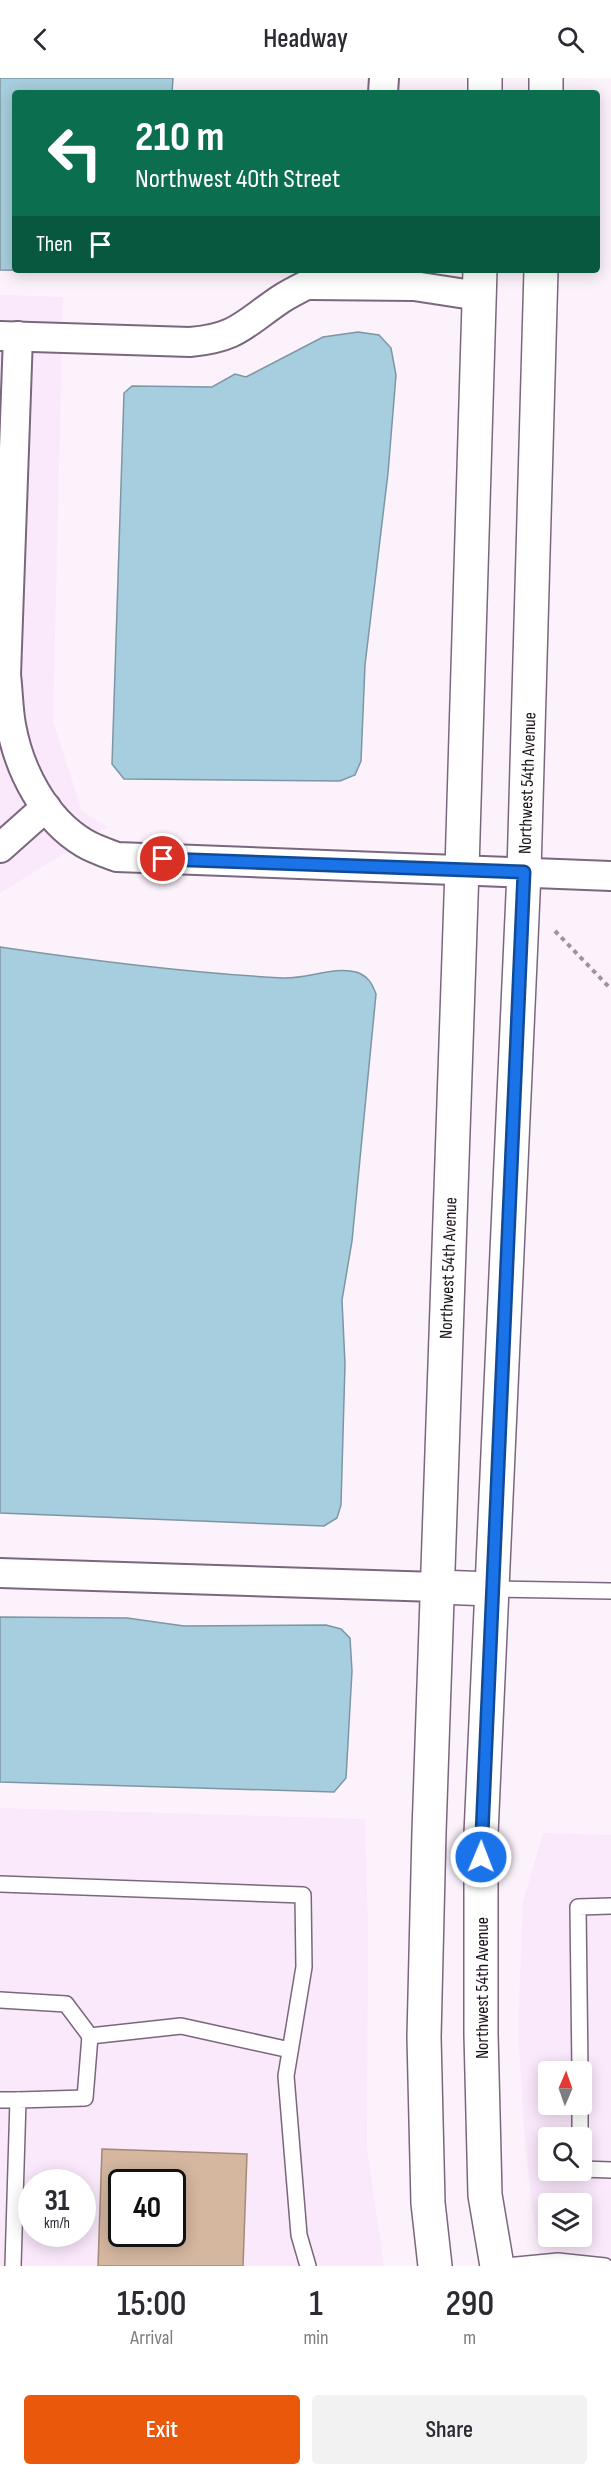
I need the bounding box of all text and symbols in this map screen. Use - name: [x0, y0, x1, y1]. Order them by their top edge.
- icon: back: [24, 23, 57, 56]
- text: Headway: [263, 23, 348, 55]
- icon: search: [554, 23, 587, 56]
- text: 210 m: [135, 112, 224, 163]
- icon: left: [36, 114, 114, 192]
- text: Northwest 40th Street: [135, 163, 340, 195]
- icon: arrive: [84, 228, 117, 261]
- text: Then: [36, 231, 72, 258]
- street label: Northwest 54th Avenue: [515, 712, 540, 854]
- pin: [137, 833, 188, 884]
- icon: arrive: [146, 842, 179, 875]
- street label: Northwest 54th Avenue: [436, 1197, 461, 1339]
- position arrow: [449, 1825, 513, 1889]
- street label: Northwest 54th Avenue: [472, 1917, 493, 2059]
- north arrow: [538, 2061, 592, 2115]
- map controls: [538, 2061, 592, 2247]
- button: search: [538, 2127, 592, 2181]
- speed limit sign: 40: [108, 2169, 186, 2247]
- text: 31: [44, 2183, 70, 2219]
- button: layers: [538, 2193, 592, 2247]
- text: km/h: [44, 2214, 70, 2233]
- text: 15:00: [117, 2283, 187, 2326]
- text: 1: [309, 2283, 323, 2326]
- text: 290: [445, 2283, 494, 2326]
- text: Arrival: [130, 2326, 173, 2350]
- text: min: [303, 2326, 329, 2350]
- text: m: [463, 2326, 476, 2350]
- button: Exit: [24, 2395, 300, 2464]
- button: Share: [312, 2395, 587, 2464]

